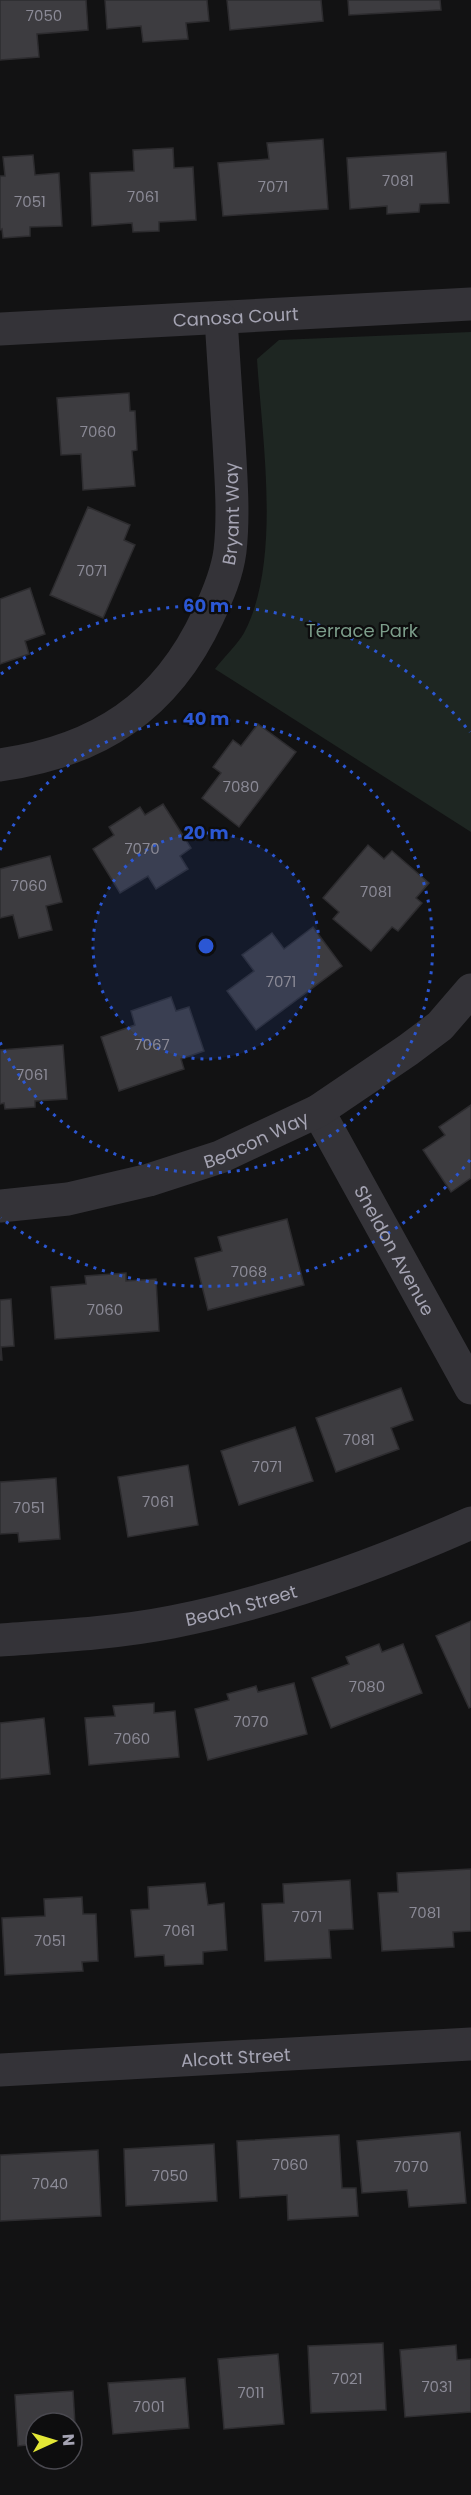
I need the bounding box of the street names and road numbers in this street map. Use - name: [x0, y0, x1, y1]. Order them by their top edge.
- street label: Canosa Court: [172, 301, 299, 332]
- street label: Bryant Way: [215, 461, 245, 567]
- street label: Beacon Way: [200, 1105, 313, 1174]
- street label: Sheldon Avenue: [349, 1180, 441, 1320]
- street label: Beach Street: [183, 1578, 300, 1632]
- street label: Alcott Street: [180, 2041, 291, 2072]

